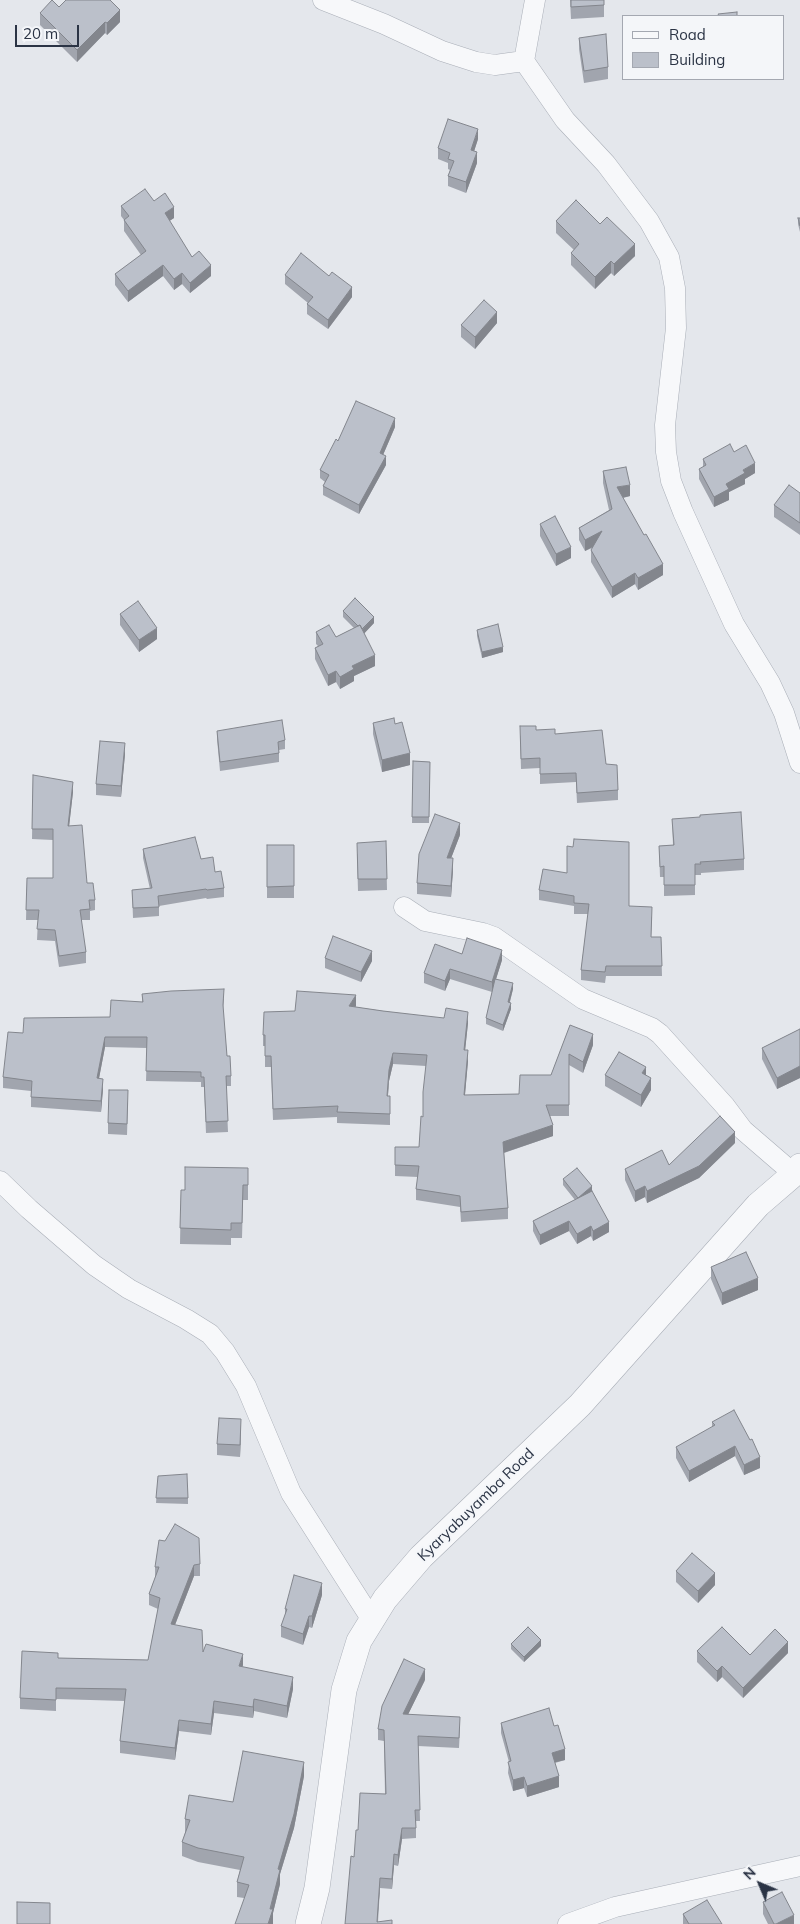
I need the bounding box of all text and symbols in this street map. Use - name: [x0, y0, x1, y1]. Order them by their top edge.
- scale bar: [18, 15, 81, 47]
- legend: [622, 15, 785, 80]
- text: 20 m: [23, 24, 58, 43]
- text: Road: [669, 25, 706, 44]
- text: Building: [669, 50, 725, 69]
- street label: Kyaryabuyamba Road: [414, 1445, 538, 1565]
- north arrow: [735, 1859, 785, 1909]
- text: N: [739, 1863, 759, 1884]

